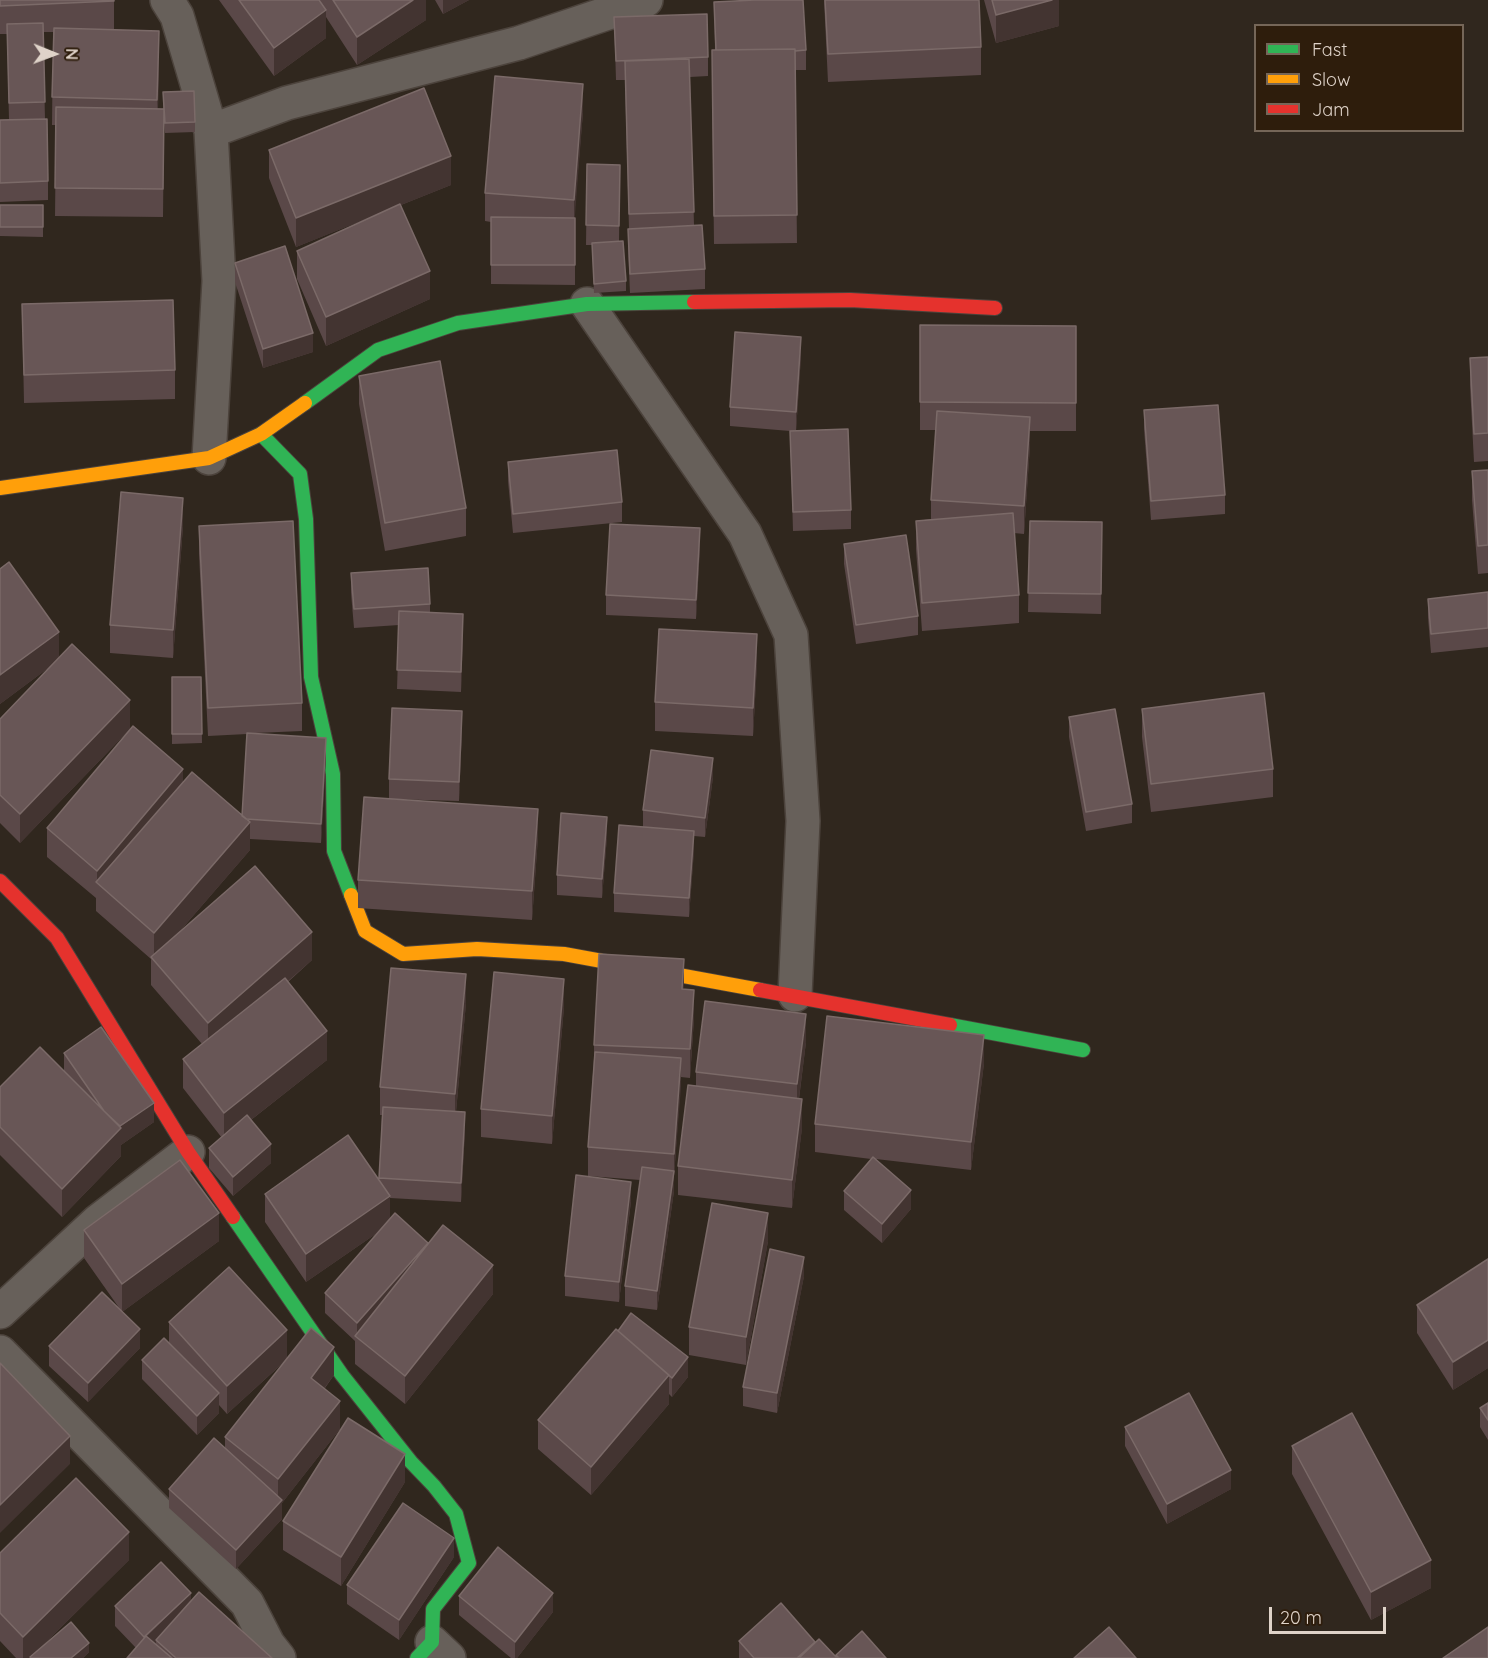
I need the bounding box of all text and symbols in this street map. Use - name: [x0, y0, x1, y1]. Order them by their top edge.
- north arrow: [24, 24, 84, 84]
- legend: [1254, 24, 1464, 132]
- text: Fast: [1312, 38, 1347, 61]
- text: N: [62, 48, 82, 60]
- text: Slow: [1312, 68, 1350, 91]
- text: Jam: [1312, 98, 1350, 121]
- scale bar: [1272, 1595, 1389, 1633]
- text: 20 m: [1280, 1606, 1322, 1629]

